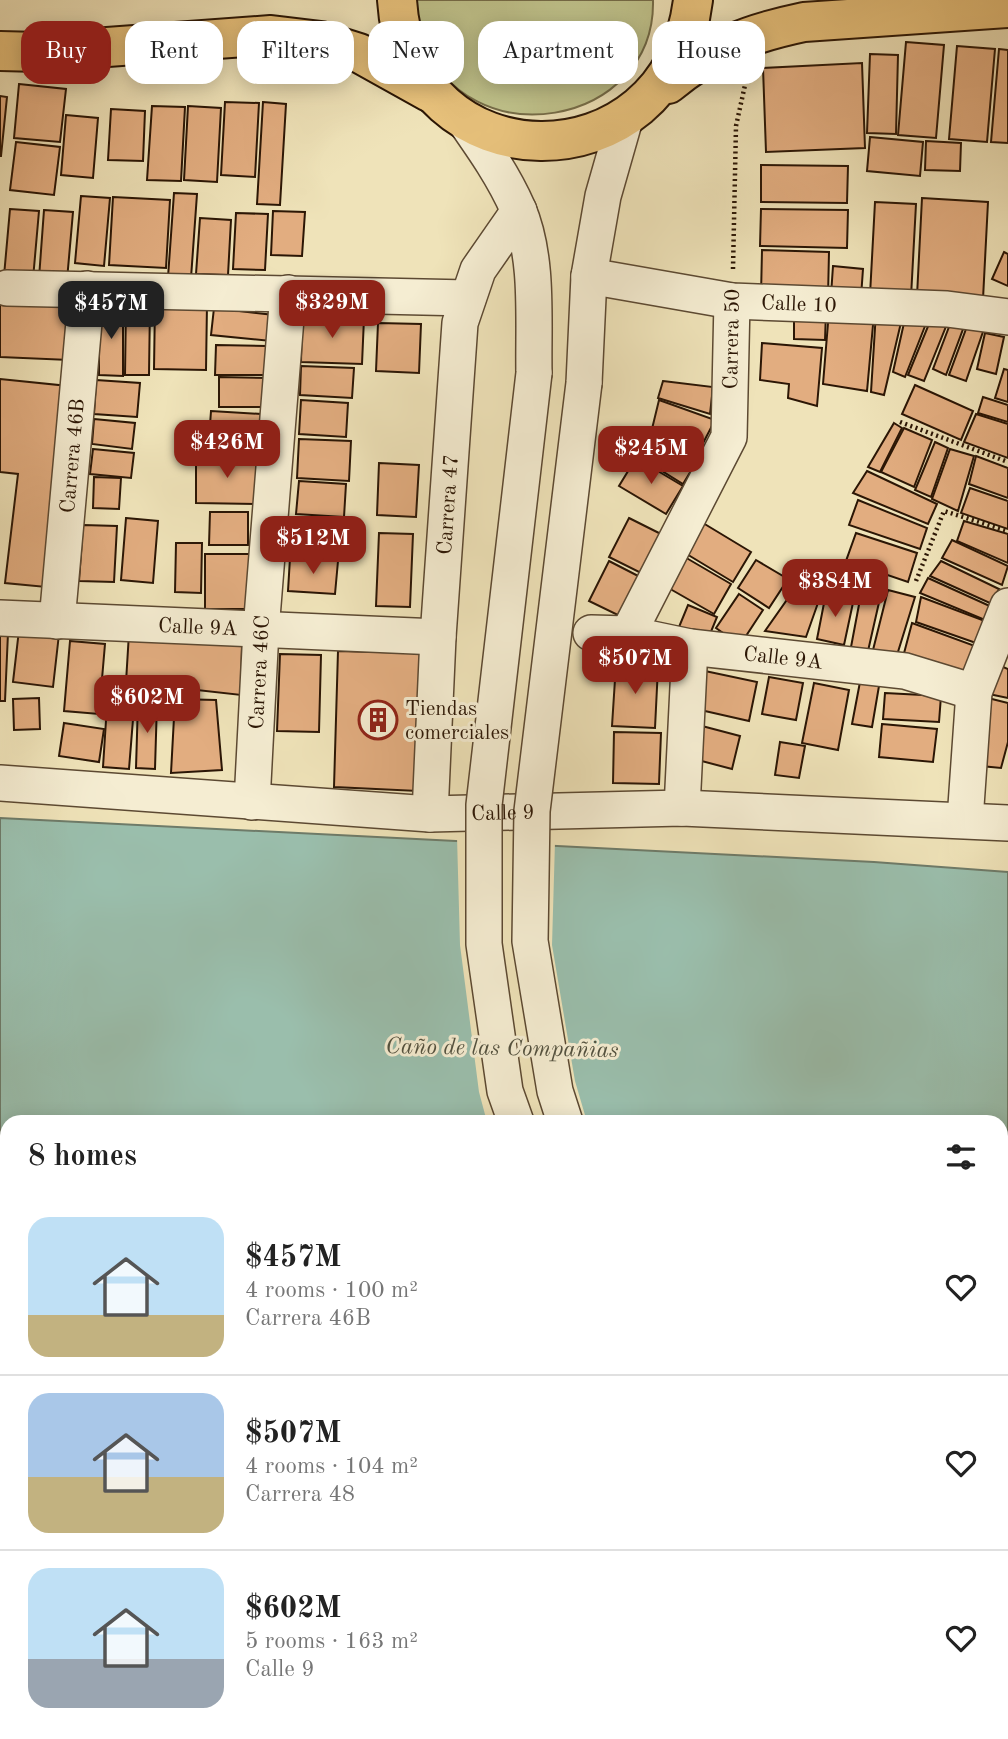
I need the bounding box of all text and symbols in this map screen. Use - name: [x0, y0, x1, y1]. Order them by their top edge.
- chip: Buy: [21, 21, 111, 84]
- chip: Rent: [125, 21, 223, 84]
- chip: Filters: [237, 21, 354, 84]
- chip: New: [368, 21, 464, 84]
- chip: Apartment: [478, 21, 638, 84]
- chip: House: [652, 21, 765, 84]
- pin: $329M: [283, 280, 381, 340]
- pin: $457M: [62, 282, 160, 341]
- street label: Carrera 50: [721, 289, 744, 389]
- text: $329M: [295, 291, 369, 314]
- text: $457M: [74, 292, 148, 315]
- street label: Calle 10: [760, 293, 837, 317]
- street label: Carrera 46B: [58, 398, 89, 514]
- pin: $426M: [178, 420, 276, 480]
- pin: $245M: [602, 426, 700, 486]
- text: $426M: [190, 431, 264, 454]
- text: $245M: [614, 437, 688, 460]
- street label: Carrera 47: [435, 454, 463, 556]
- pin: $512M: [264, 516, 362, 576]
- text: $512M: [276, 527, 350, 550]
- pin: $384M: [786, 560, 884, 619]
- text: $384M: [798, 570, 872, 593]
- street label: Carrera 46C: [247, 614, 274, 730]
- street label: Calle 9A: [158, 616, 238, 640]
- pin: $507M: [586, 636, 684, 696]
- street label: Calle 9A: [742, 644, 824, 674]
- text: $507M: [598, 647, 672, 670]
- pin: $602M: [98, 676, 196, 735]
- text: $602M: [110, 686, 184, 709]
- building icon: Tiendas comerciales: [357, 699, 399, 741]
- place label: Tiendas comerciales: [405, 699, 509, 744]
- street label: Calle 9: [471, 803, 535, 825]
- water label: Caño de las Compañias: [385, 1035, 619, 1063]
- icon: filters: [942, 1138, 980, 1176]
- text: 8 homes: [28, 1142, 137, 1172]
- text: $457M: [245, 1243, 341, 1273]
- icon: home: [84, 1245, 168, 1329]
- icon: heart: [942, 1268, 980, 1306]
- text: 4 rooms · 100 m²: [245, 1279, 418, 1302]
- text: Carrera 46B: [245, 1307, 371, 1330]
- text: $507M: [245, 1419, 341, 1449]
- icon: home: [84, 1421, 168, 1505]
- icon: heart: [942, 1444, 980, 1482]
- text: 4 rooms · 104 m²: [245, 1455, 418, 1478]
- text: Carrera 48: [245, 1483, 355, 1506]
- text: $602M: [245, 1594, 341, 1624]
- icon: home: [84, 1596, 168, 1680]
- icon: heart: [942, 1619, 980, 1657]
- text: 5 rooms · 163 m²: [245, 1630, 418, 1653]
- text: Calle 9: [245, 1658, 315, 1681]

